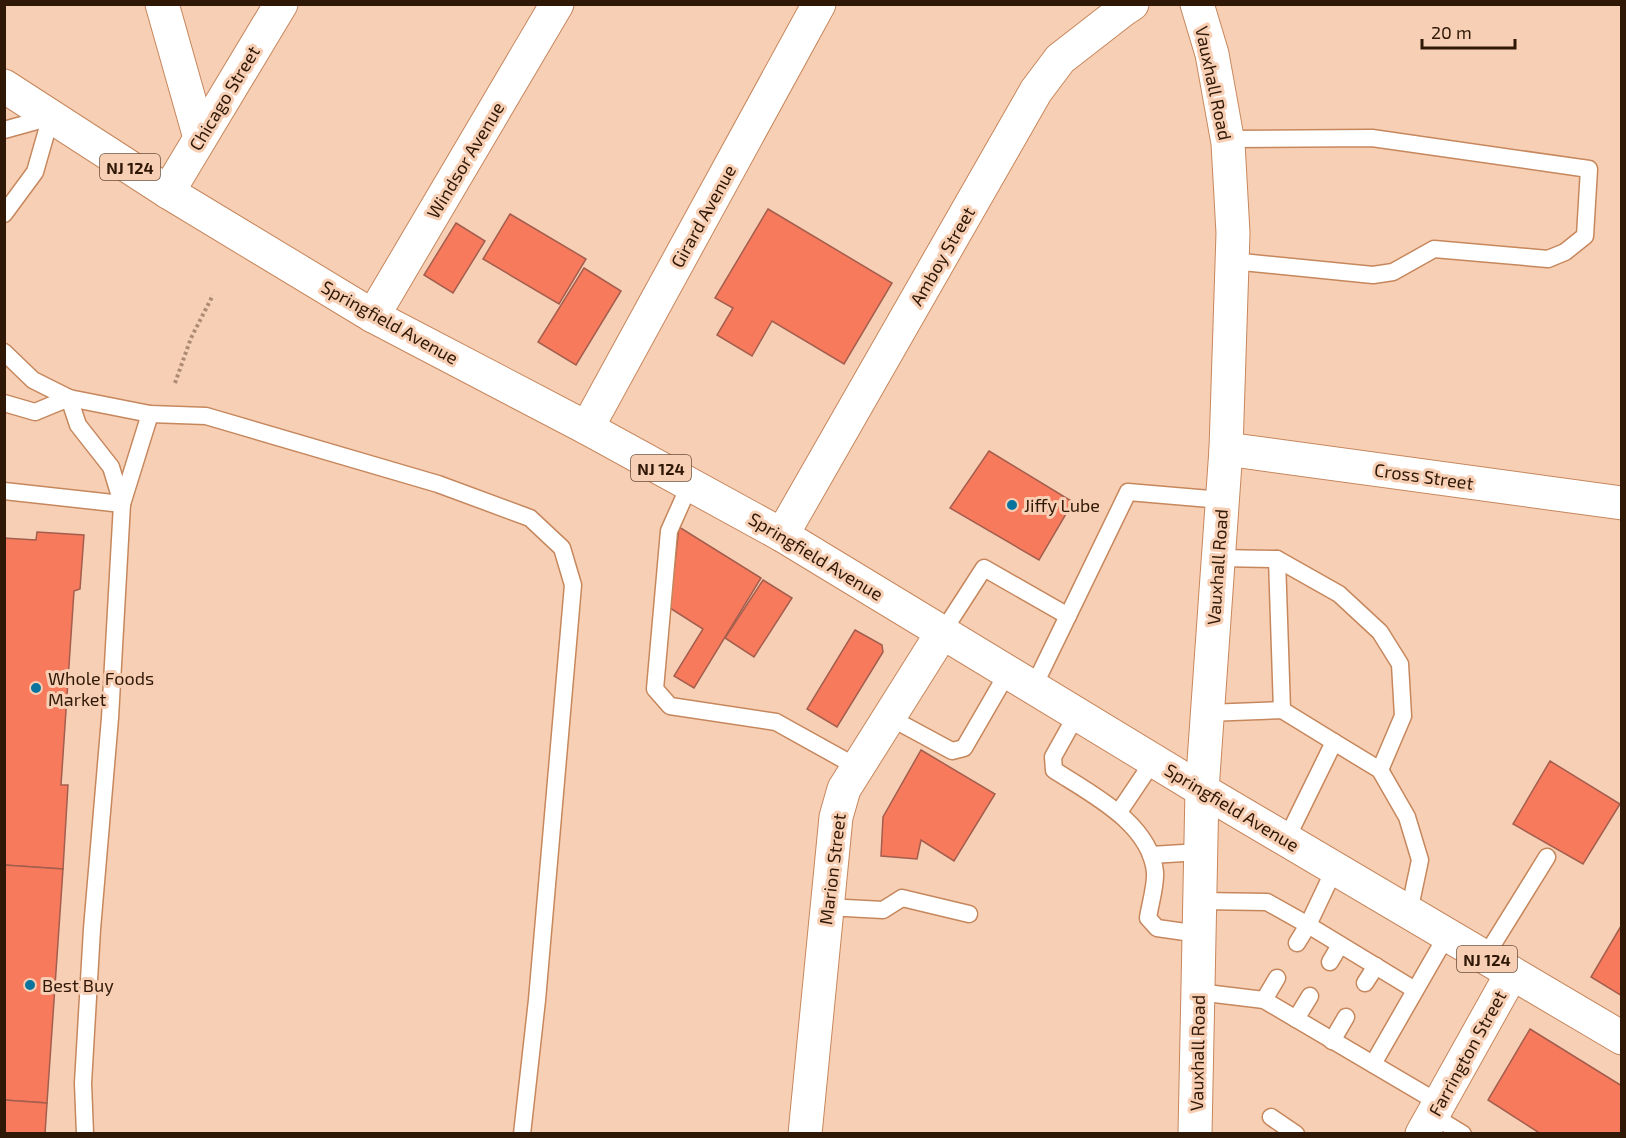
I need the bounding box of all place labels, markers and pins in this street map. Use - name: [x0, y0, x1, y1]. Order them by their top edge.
- place label: Jiffy Lube: [1024, 494, 1100, 516]
- marker: Jiffy Lube: [1005, 498, 1019, 512]
- place label: Whole Foods Market: [48, 667, 154, 710]
- marker: Whole Foods Market: [29, 681, 43, 695]
- place label: Best Buy: [42, 974, 114, 996]
- marker: Best Buy: [23, 978, 37, 992]

